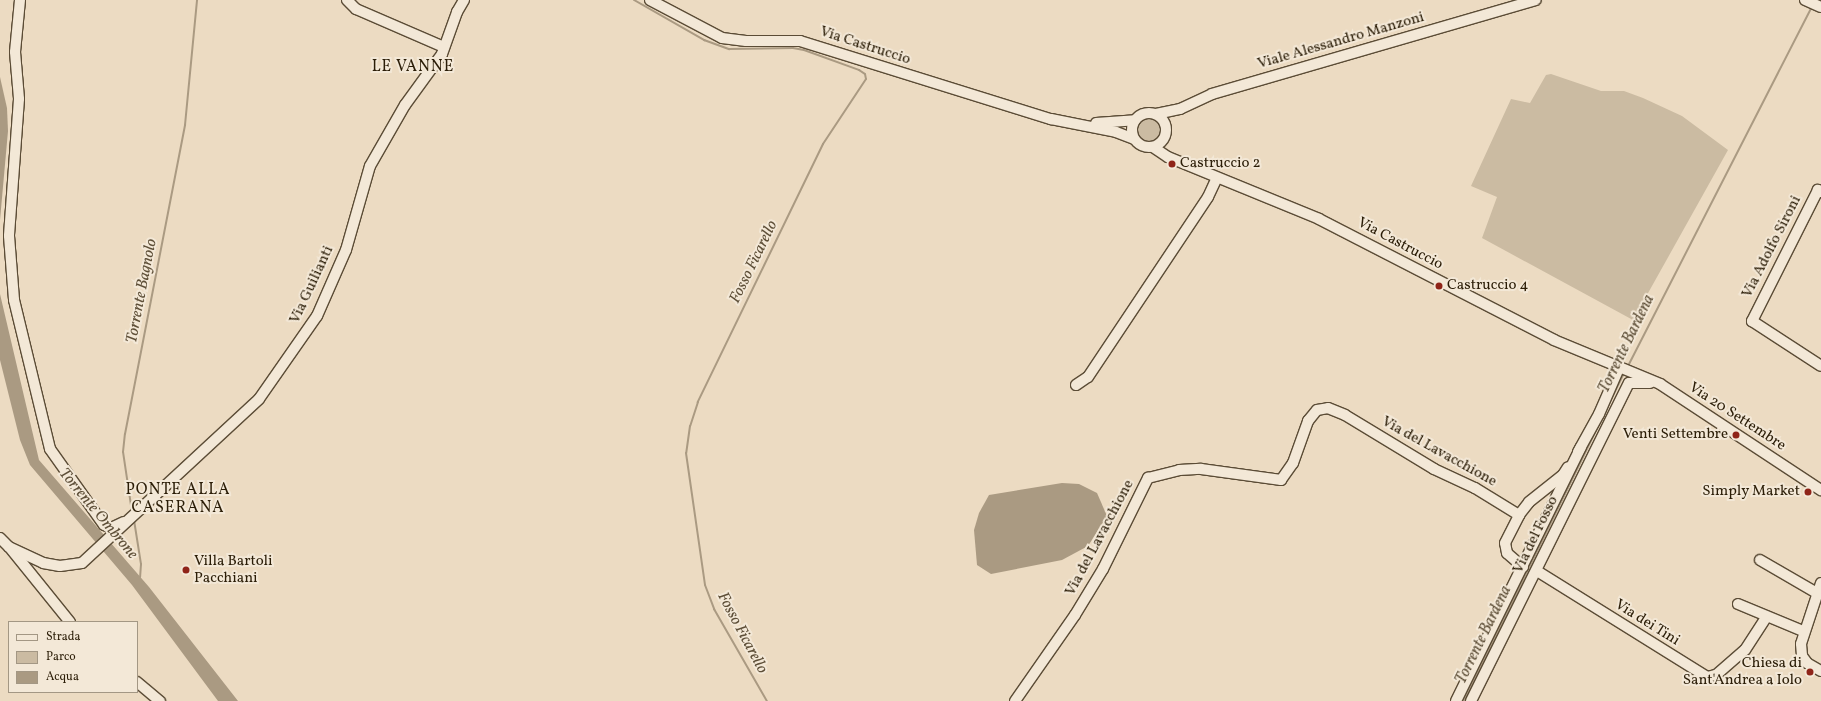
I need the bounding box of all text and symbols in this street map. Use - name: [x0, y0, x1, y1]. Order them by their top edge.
- street label: Viale Alessandro Manzoni: [1256, 9, 1426, 73]
- street label: Via Castruccio: [817, 23, 913, 69]
- district label: LE VANNE: [371, 57, 455, 77]
- place label: Castruccio 2: [1180, 155, 1261, 173]
- marker: Castruccio 2: [1167, 159, 1177, 169]
- street label: Via Adolfo Sironi: [1739, 193, 1805, 301]
- street label: Via Castruccio: [1354, 214, 1446, 274]
- water label: Fosso Ficarello: [726, 218, 782, 306]
- water label: Torrente Bagnolo: [122, 237, 162, 345]
- street label: Via Guilianti: [286, 243, 338, 327]
- place label: Castruccio 4: [1447, 277, 1529, 295]
- marker: Castruccio 4: [1434, 281, 1444, 291]
- water label: Torrente Bardena: [1595, 292, 1659, 396]
- street label: Via 20 Settembre: [1685, 379, 1789, 455]
- street label: Via del Lavacchione: [1378, 413, 1500, 491]
- place label: Venti Settembre: [1623, 426, 1728, 444]
- marker: Venti Settembre: [1731, 430, 1741, 440]
- water label: Torrente Ombrone: [54, 465, 142, 563]
- street label: Via del Lavacchione: [1062, 477, 1138, 599]
- district label: PONTE ALLA CASERANA: [125, 480, 231, 518]
- place label: Simply Market: [1702, 483, 1800, 501]
- marker: Simply Market: [1803, 487, 1813, 497]
- street label: Via del Fosso: [1509, 493, 1563, 577]
- place label: Villa Bartoli Pacchiani: [194, 552, 273, 587]
- marker: Villa Bartoli Pacchiani: [181, 565, 191, 575]
- water label: Torrente Bardena: [1452, 583, 1516, 687]
- water label: Fosso Ficarello: [713, 589, 771, 677]
- street label: Via dei Tini: [1611, 596, 1683, 650]
- legend: [8, 621, 138, 693]
- text: Strada: [46, 629, 81, 645]
- text: Parco: [46, 649, 76, 665]
- place label: Chiesa di Sant'Andrea a Iolo: [1683, 654, 1802, 689]
- marker: Chiesa di Sant'Andrea a Iolo: [1805, 667, 1815, 677]
- text: Acqua: [46, 669, 79, 685]

